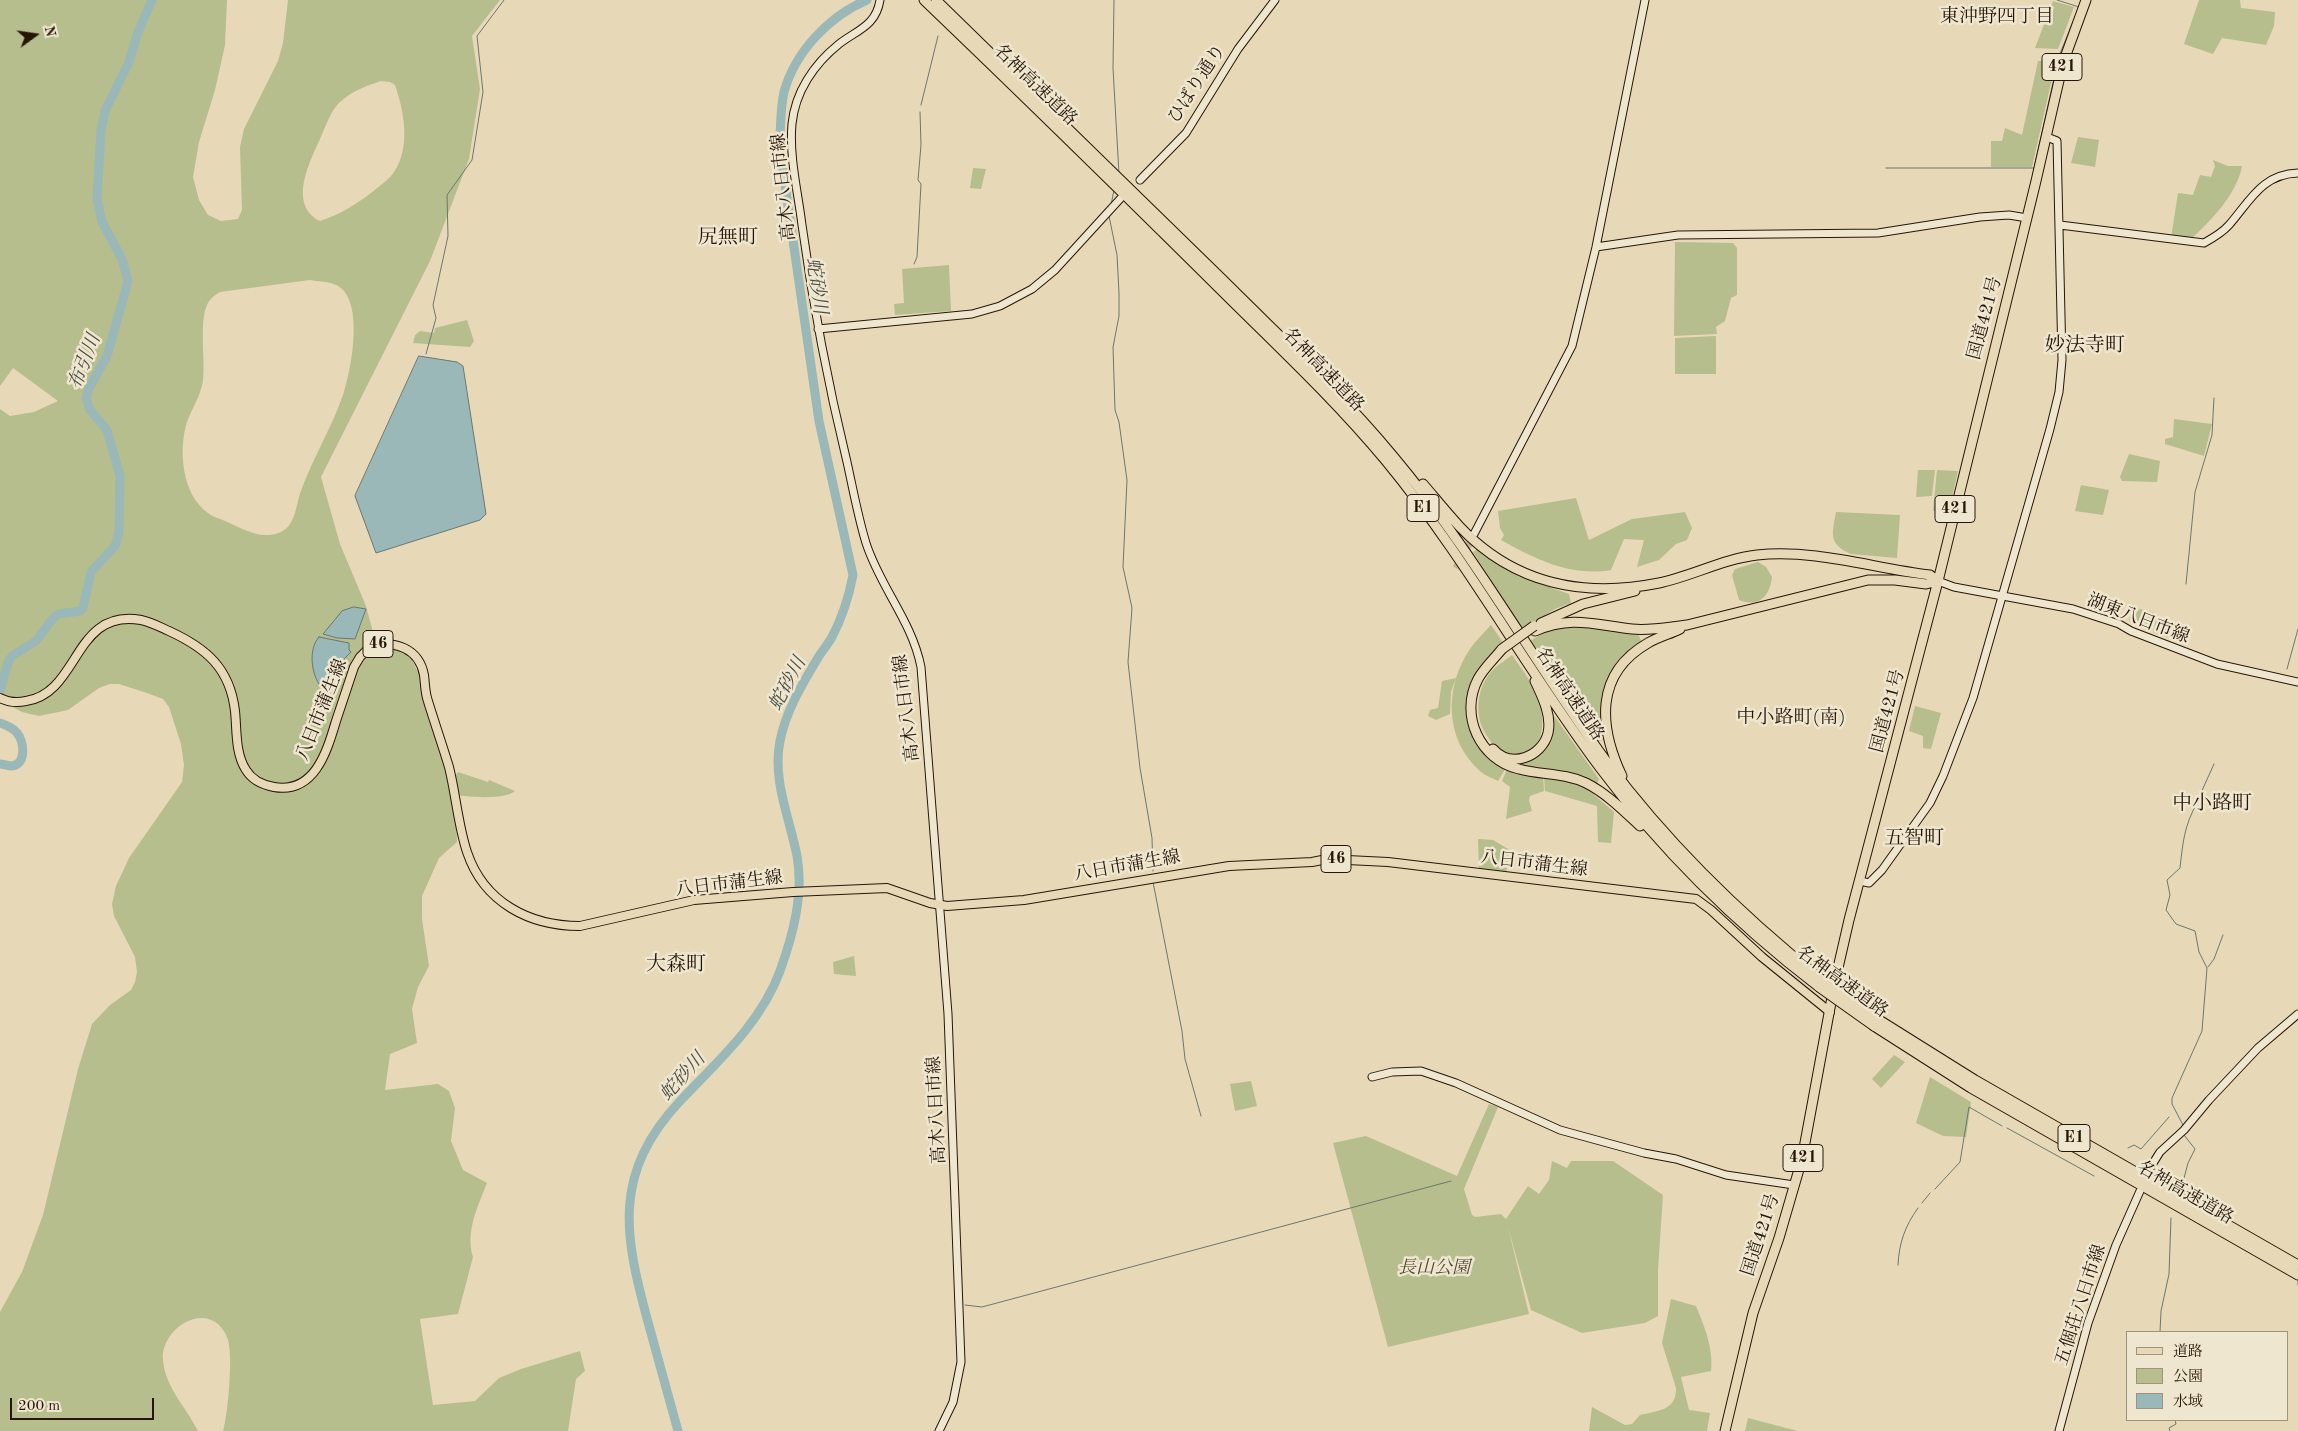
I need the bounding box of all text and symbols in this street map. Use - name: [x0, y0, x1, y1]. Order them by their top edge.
- district label: 東沖野四丁目: [1940, 6, 2054, 28]
- north arrow: [10, 10, 60, 60]
- text: N: [41, 24, 58, 38]
- street label: 名神高速道路: [989, 40, 1081, 130]
- street label: ひばり通り: [1163, 40, 1231, 128]
- road number: 421: [2042, 54, 2082, 80]
- street label: 高木八日市線: [768, 132, 800, 242]
- district label: 尻無町: [698, 226, 758, 250]
- water label: 蛇砂川: [801, 256, 831, 316]
- street label: 国道421号: [1964, 274, 2006, 362]
- street label: 名神高速道路: [1278, 324, 1368, 416]
- water label: 布引川: [64, 331, 106, 393]
- district label: 妙法寺町: [2045, 334, 2125, 358]
- road number: E1: [1407, 494, 1439, 522]
- road number: 421: [1935, 496, 1975, 522]
- street label: 湖東八日市線: [2084, 590, 2192, 648]
- road number: 46: [363, 630, 393, 658]
- street label: 名神高速道路: [1530, 643, 1608, 745]
- water label: 蛇砂川: [765, 653, 811, 715]
- street label: 高木八日市線: [890, 653, 924, 763]
- street label: 八日市蒲生線: [292, 656, 352, 764]
- street label: 国道421号: [1867, 667, 1909, 755]
- district label: 中小路町(南): [1736, 707, 1846, 729]
- district label: 中小路町: [2172, 792, 2252, 816]
- district label: 五智町: [1884, 827, 1944, 851]
- street label: 八日市蒲生線: [1072, 846, 1182, 886]
- road number: 46: [1321, 846, 1351, 872]
- street label: 八日市蒲生線: [1479, 847, 1589, 881]
- street label: 八日市蒲生線: [674, 867, 784, 901]
- street label: 名神高速道路: [1792, 942, 1892, 1022]
- district label: 大森町: [646, 953, 706, 977]
- water label: 蛇砂川: [655, 1048, 711, 1106]
- street label: 高木八日市線: [923, 1056, 951, 1164]
- road number: E1: [2058, 1124, 2090, 1152]
- road number: 421: [1783, 1144, 1823, 1172]
- street label: 名神高速道路: [2133, 1157, 2237, 1229]
- street label: 国道421号: [1738, 1191, 1784, 1279]
- street label: 五個荘八日市線: [2051, 1242, 2111, 1368]
- park label: 長山公園: [1398, 1257, 1470, 1279]
- legend: [2126, 1331, 2288, 1421]
- text: 道路: [2173, 1345, 2203, 1360]
- text: 公園: [2173, 1370, 2203, 1385]
- scale bar: [12, 1388, 156, 1420]
- text: 水域: [2173, 1395, 2203, 1410]
- text: 200 m: [18, 1399, 60, 1414]

